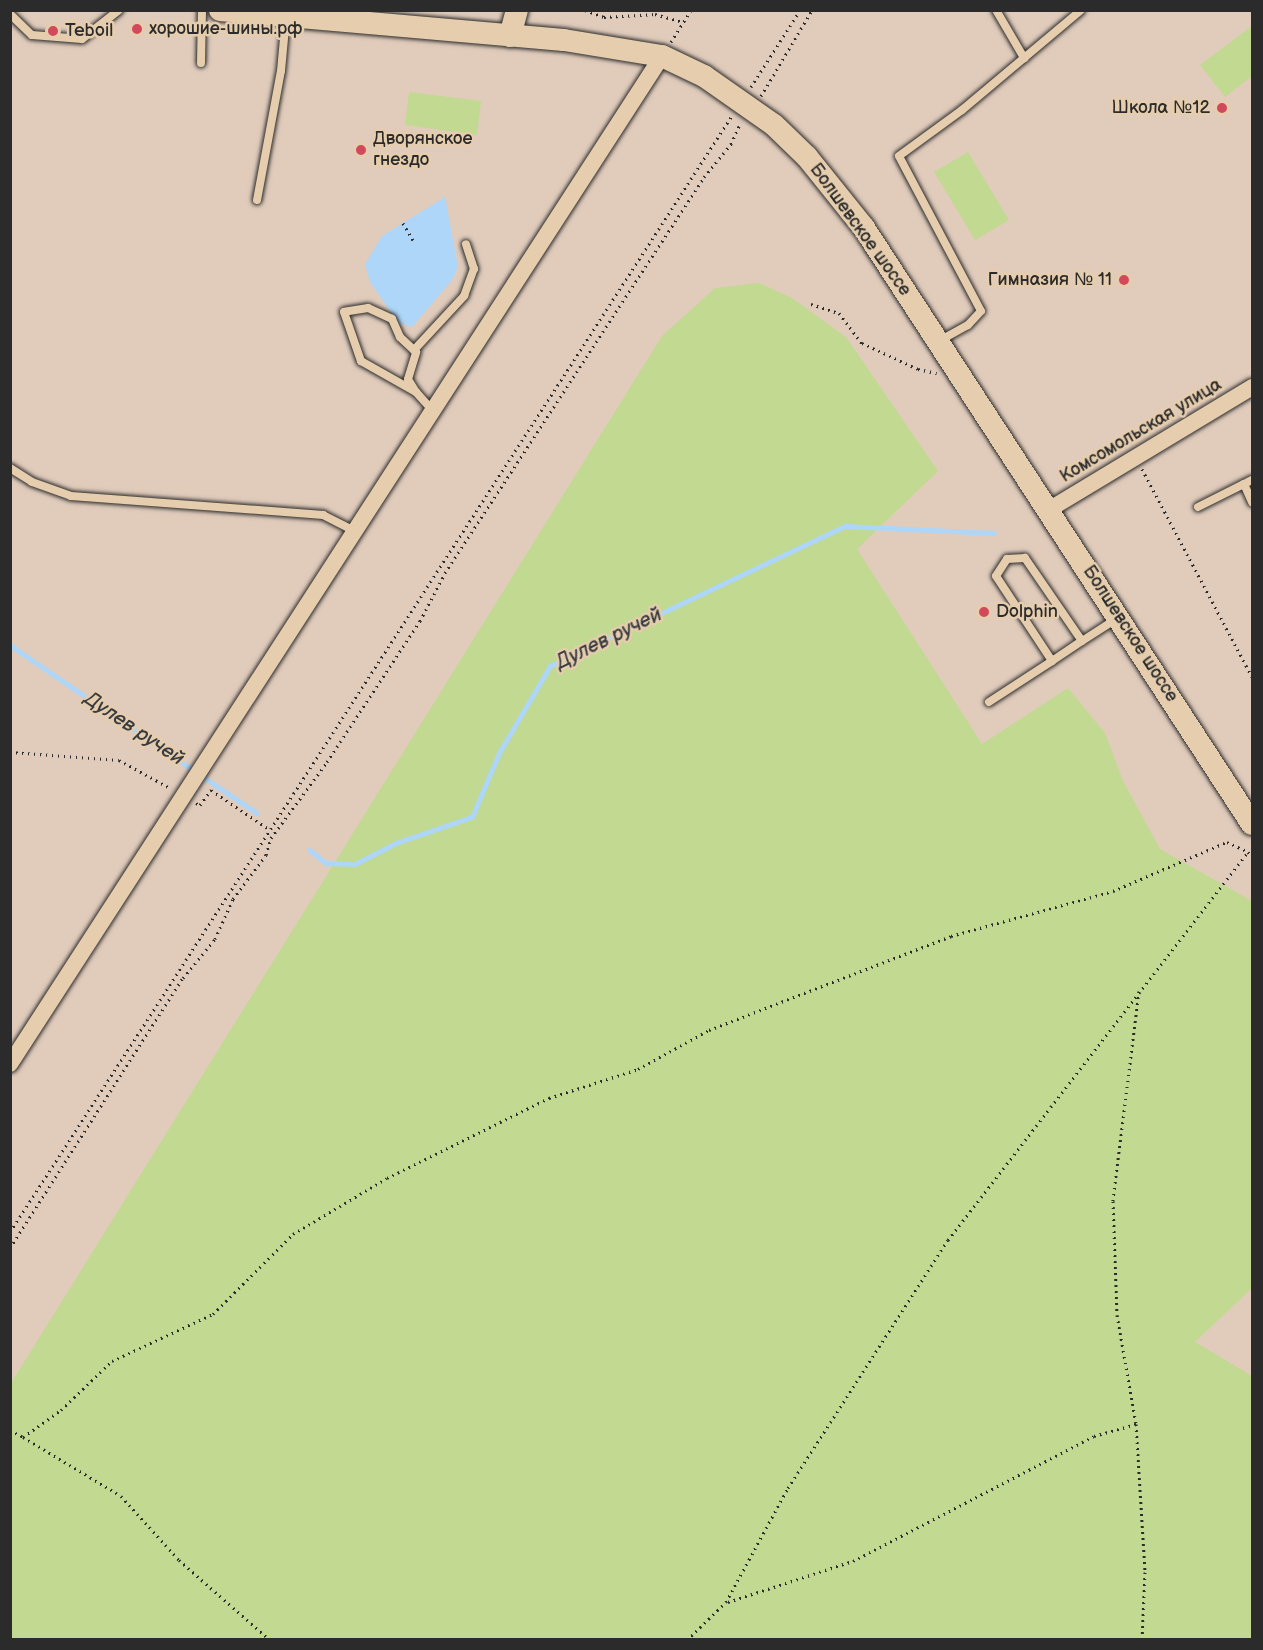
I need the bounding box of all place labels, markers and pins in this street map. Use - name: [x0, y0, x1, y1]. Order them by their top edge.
- place label: хорошие-шины.рф: [149, 18, 302, 40]
- place label: Teboil: [65, 20, 113, 42]
- marker: хорошие-шины.рф: [130, 22, 144, 36]
- marker: Teboil: [46, 24, 60, 38]
- place label: Школа №12: [1111, 97, 1210, 119]
- marker: Школа №12: [1215, 101, 1229, 115]
- place label: Дворянское гнездо: [373, 129, 472, 172]
- marker: Дворянское гнездо: [354, 143, 368, 157]
- place label: Гимназия № 11: [988, 269, 1112, 291]
- marker: Гимназия № 11: [1117, 273, 1131, 287]
- place label: Dolphin: [996, 601, 1058, 623]
- marker: Dolphin: [977, 605, 991, 619]

